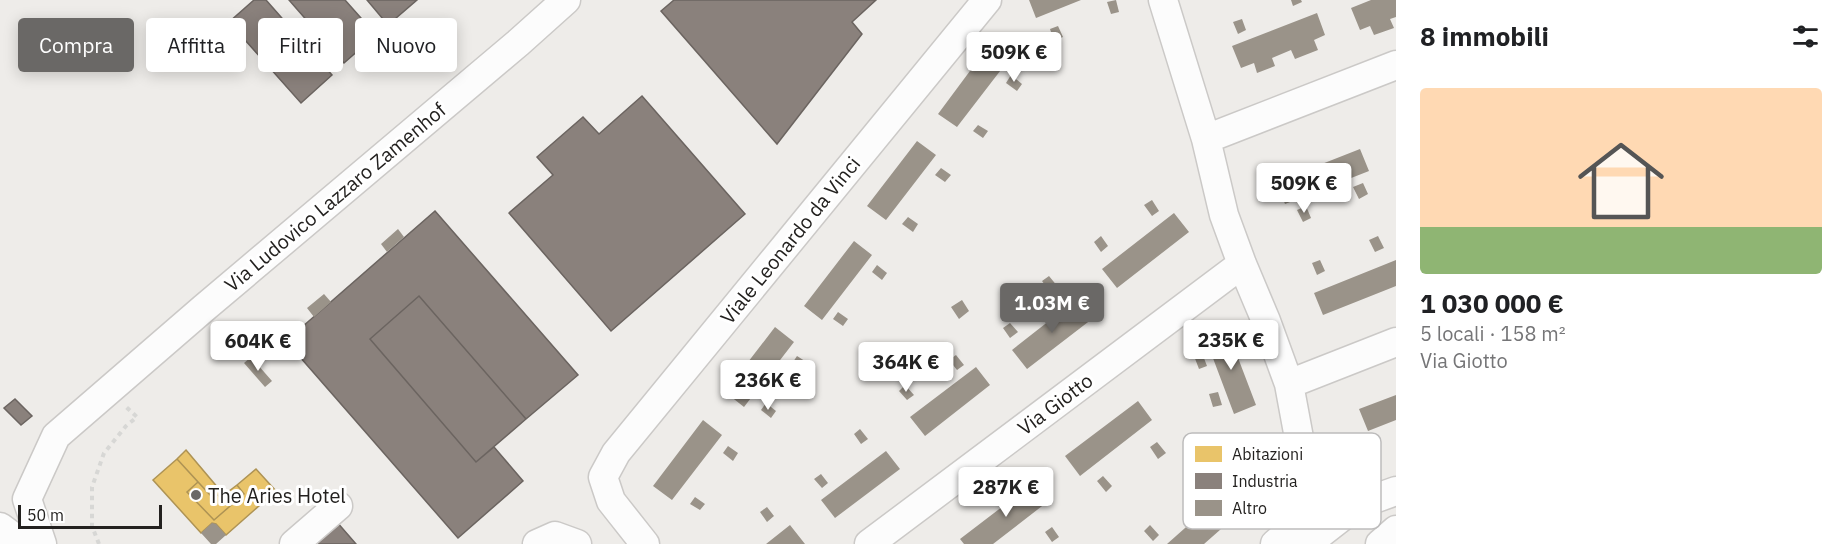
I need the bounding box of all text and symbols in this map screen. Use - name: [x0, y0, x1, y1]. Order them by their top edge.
- chip: Compra: [18, 18, 134, 72]
- chip: Affitta: [146, 18, 246, 72]
- chip: Filtri: [258, 18, 343, 72]
- chip: Nuovo: [355, 18, 457, 72]
- text: 8 immobili: [1420, 19, 1549, 53]
- icon: filters: [1789, 20, 1822, 53]
- pin: 509K €: [965, 32, 1063, 83]
- text: 509K €: [980, 38, 1048, 65]
- street label: Via Ludovico Lazzaro Zamenhof: [219, 96, 452, 298]
- icon: home: [1567, 127, 1675, 235]
- street label: Viale Leonardo da Vinci: [714, 151, 866, 329]
- pin: 509K €: [1255, 163, 1353, 214]
- text: 509K €: [1270, 169, 1338, 196]
- pin: 1.03M €: [997, 283, 1107, 334]
- text: 1 030 000 €: [1420, 286, 1564, 320]
- text: 1.03M €: [1014, 289, 1090, 316]
- pin: 235K €: [1182, 320, 1280, 371]
- text: 5 locali · 158 m²: [1420, 320, 1566, 347]
- pin: 604K €: [209, 321, 307, 372]
- text: 235K €: [1197, 326, 1265, 353]
- text: 604K €: [224, 327, 292, 354]
- pin: 364K €: [857, 342, 955, 393]
- text: Via Giotto: [1420, 347, 1508, 374]
- text: 364K €: [872, 348, 940, 375]
- pin: 236K €: [719, 360, 817, 411]
- text: 236K €: [734, 366, 802, 393]
- street label: Via Giotto: [1012, 367, 1098, 441]
- legend: [1183, 433, 1381, 529]
- text: Abitazioni: [1232, 444, 1303, 464]
- pin: 287K €: [957, 467, 1055, 518]
- text: Industria: [1232, 471, 1298, 491]
- text: 287K €: [972, 473, 1040, 500]
- place label: The Aries Hotel: [208, 482, 346, 509]
- marker: The Aries Hotel: [189, 488, 203, 502]
- text: Altro: [1232, 498, 1267, 518]
- scale bar: [18, 502, 162, 530]
- text: 50 m: [27, 505, 64, 525]

